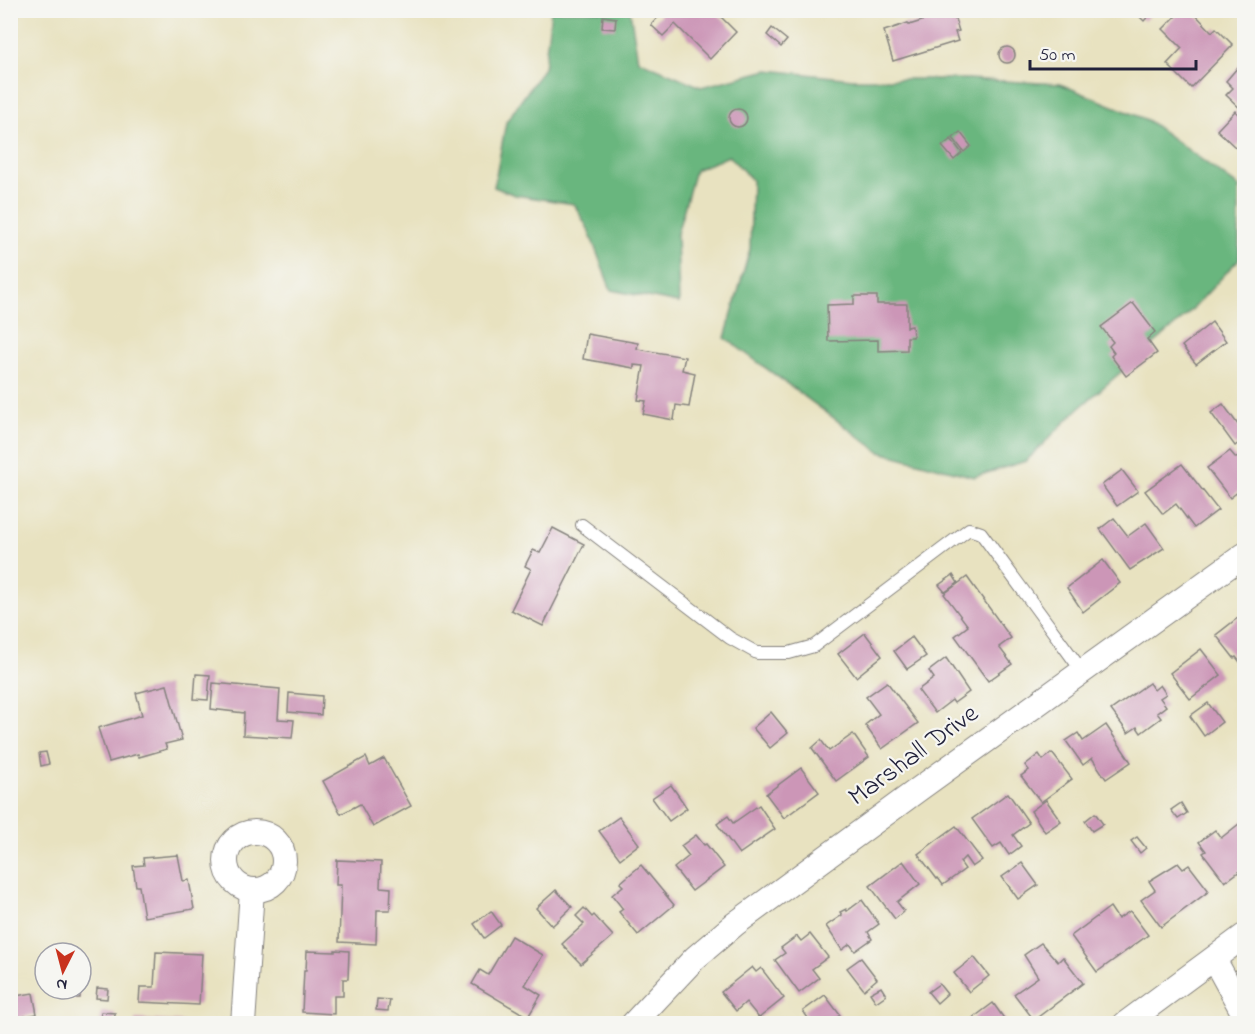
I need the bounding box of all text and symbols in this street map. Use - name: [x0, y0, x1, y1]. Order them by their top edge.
- scale bar: [1030, 33, 1196, 71]
- text: 50 m: [1039, 43, 1076, 69]
- street label: Marshall Drive: [841, 695, 988, 817]
- north arrow: [33, 941, 93, 1001]
- text: N: [55, 971, 68, 996]

